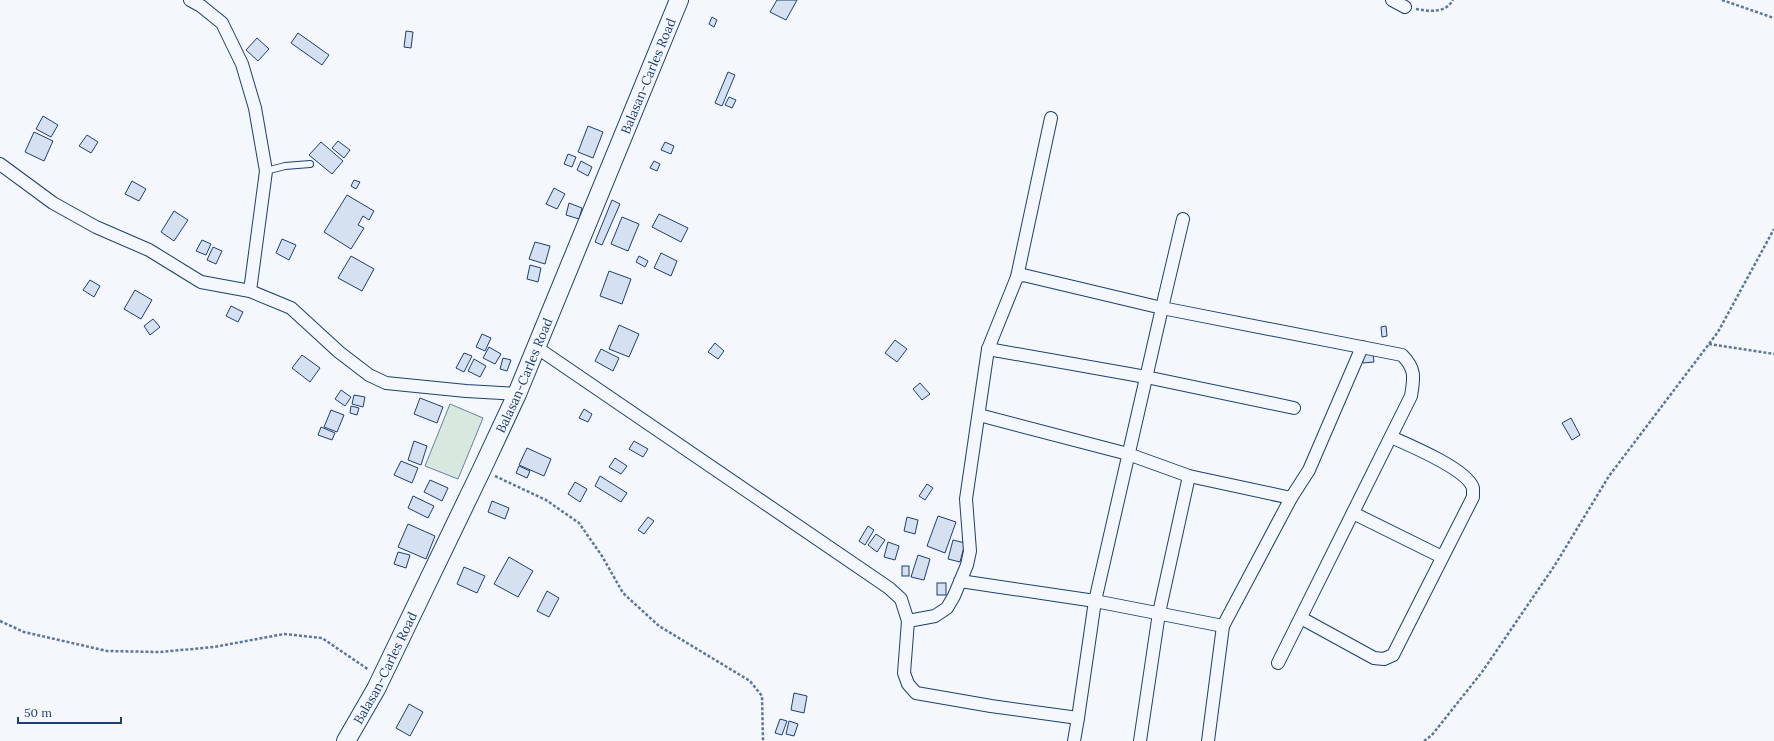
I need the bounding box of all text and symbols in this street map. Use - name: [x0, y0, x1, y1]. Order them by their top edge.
- street label: Balasan-Carles Road: [617, 15, 680, 136]
- street label: Balasan-Carles Road: [492, 315, 557, 436]
- street label: Balasan-Carles Road: [350, 609, 421, 727]
- scale bar: [18, 699, 121, 725]
- text: 50 m: [24, 705, 52, 720]

